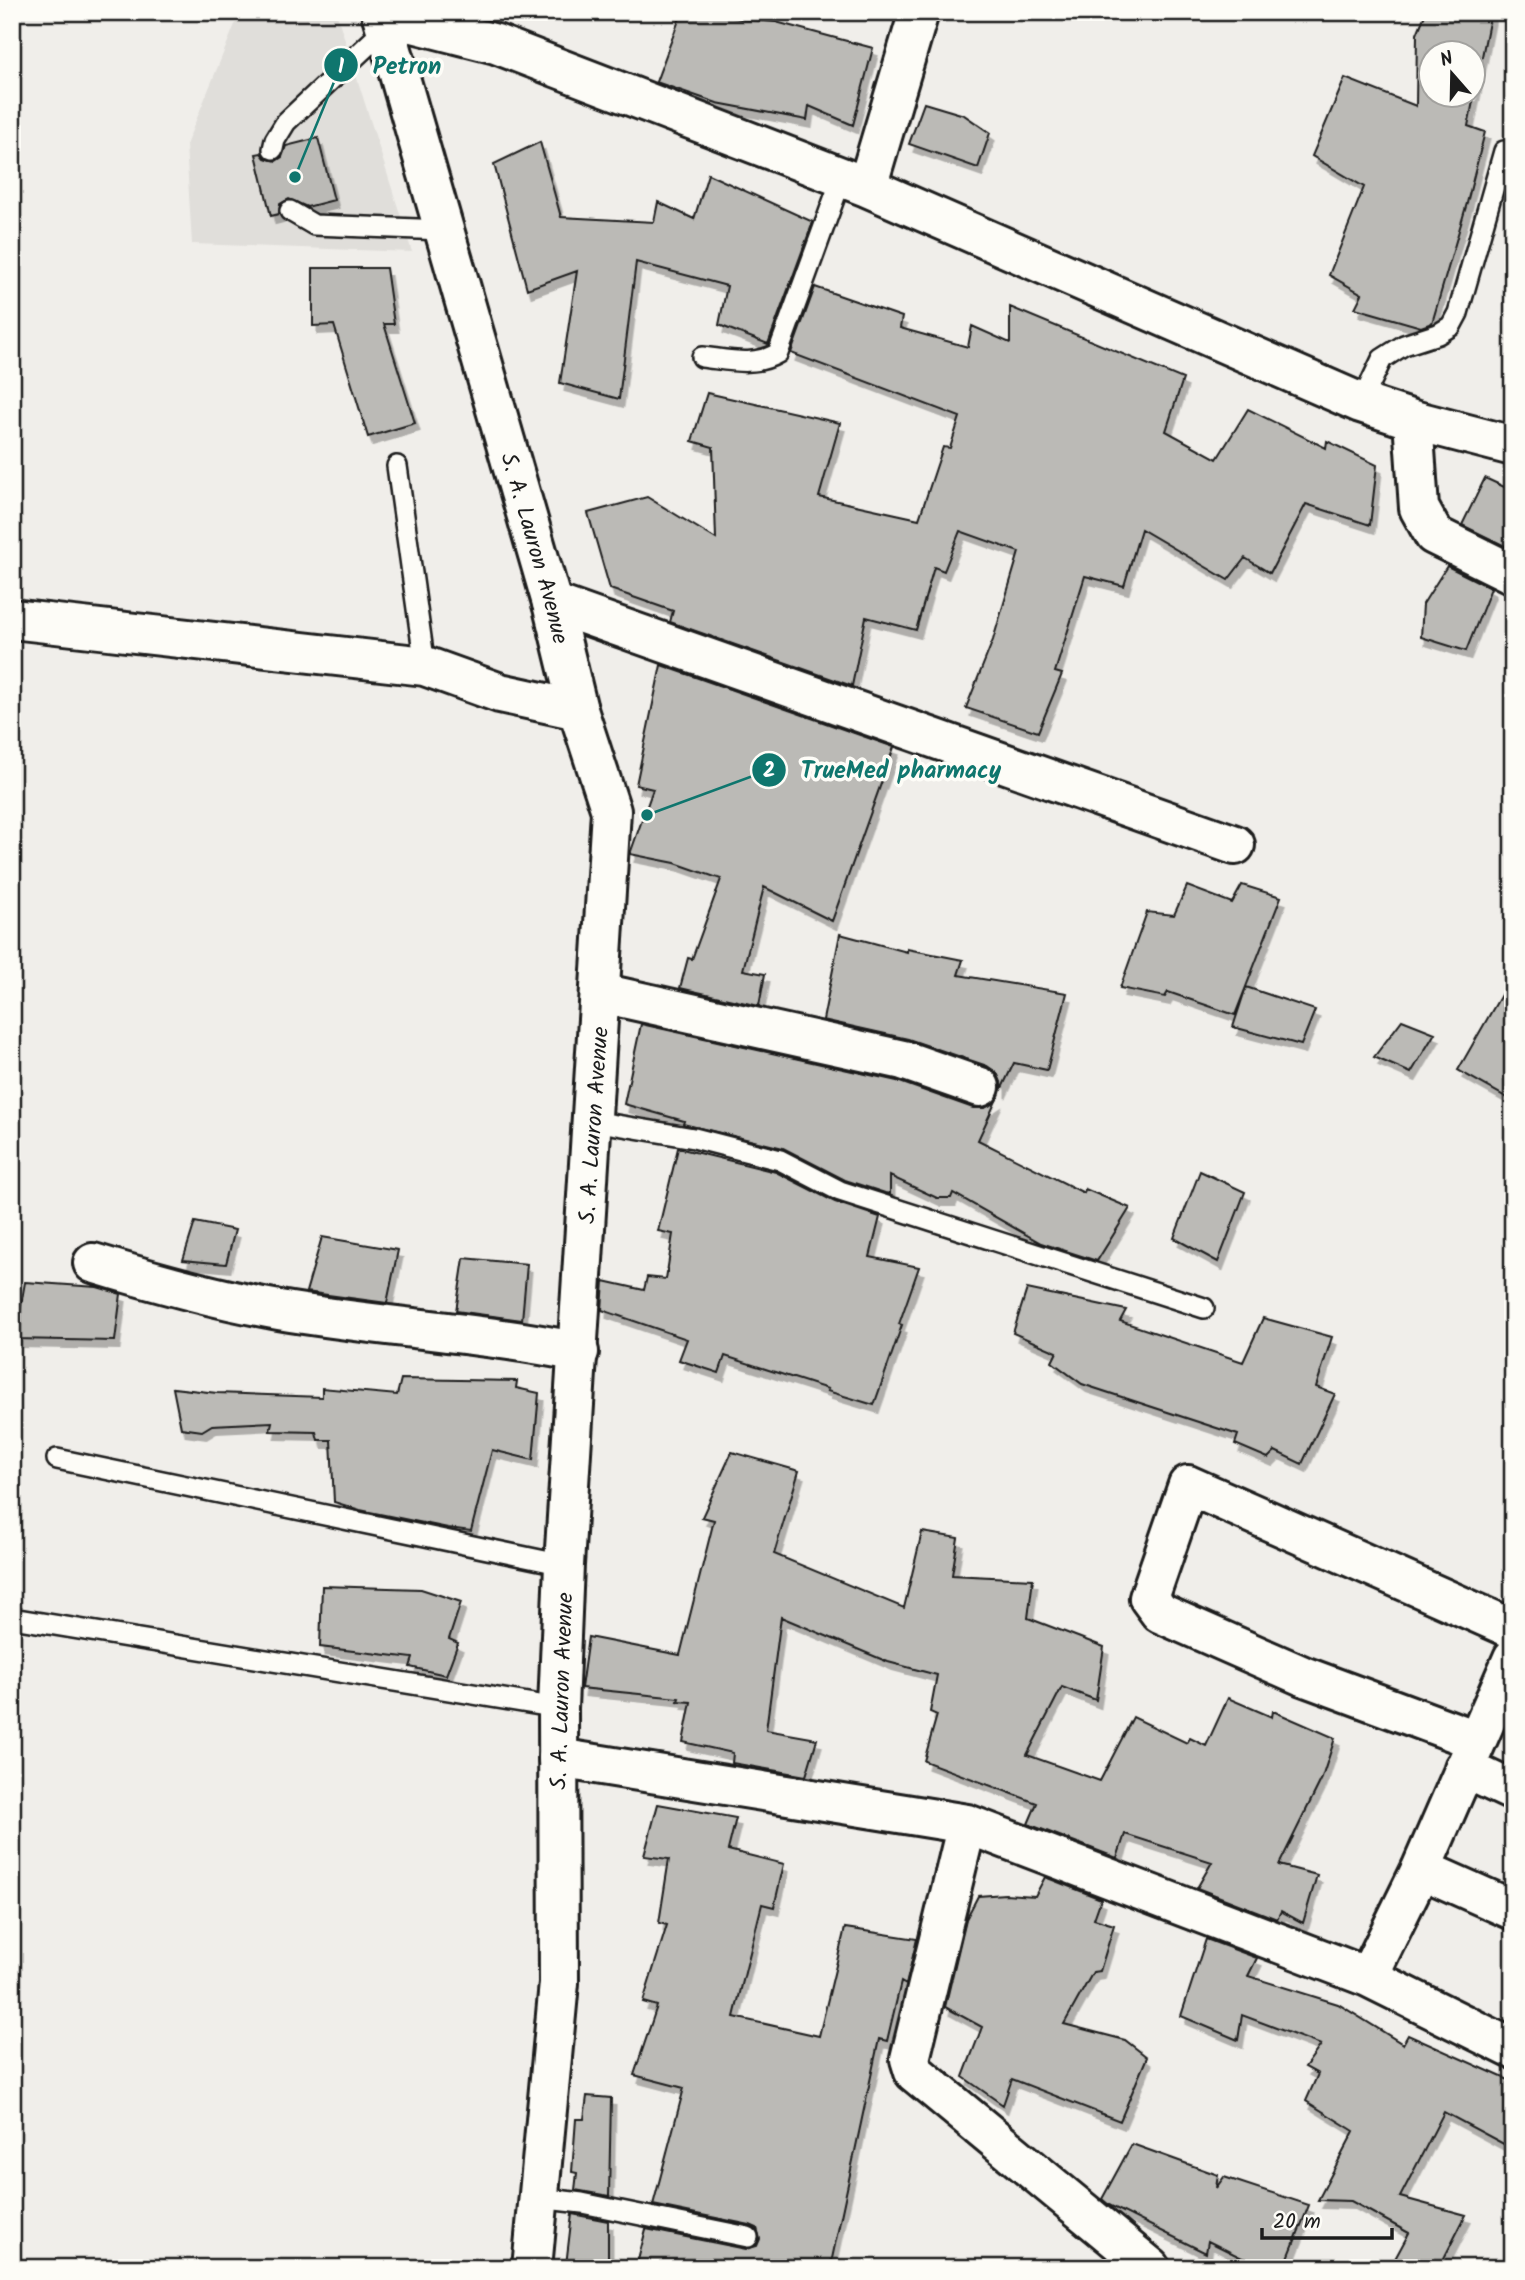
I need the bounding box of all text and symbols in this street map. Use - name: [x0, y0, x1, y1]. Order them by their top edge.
- north arrow: [1416, 38, 1486, 108]
- callout: Petron: [323, 43, 455, 88]
- text: N: [1436, 44, 1458, 76]
- text: Petron: [373, 48, 441, 87]
- text: 1: [338, 51, 345, 84]
- street label: S. A. Lauron Avenue: [489, 449, 577, 648]
- callout: TrueMed pharmacy: [751, 747, 1015, 792]
- text: TrueMed pharmacy: [801, 752, 1002, 791]
- text: 2: [763, 755, 775, 788]
- street label: S. A. Lauron Avenue: [570, 1026, 620, 1225]
- street label: S. A. Lauron Avenue: [542, 1592, 584, 1790]
- scale bar: [1262, 2196, 1392, 2240]
- text: 20 m: [1273, 2206, 1321, 2239]

